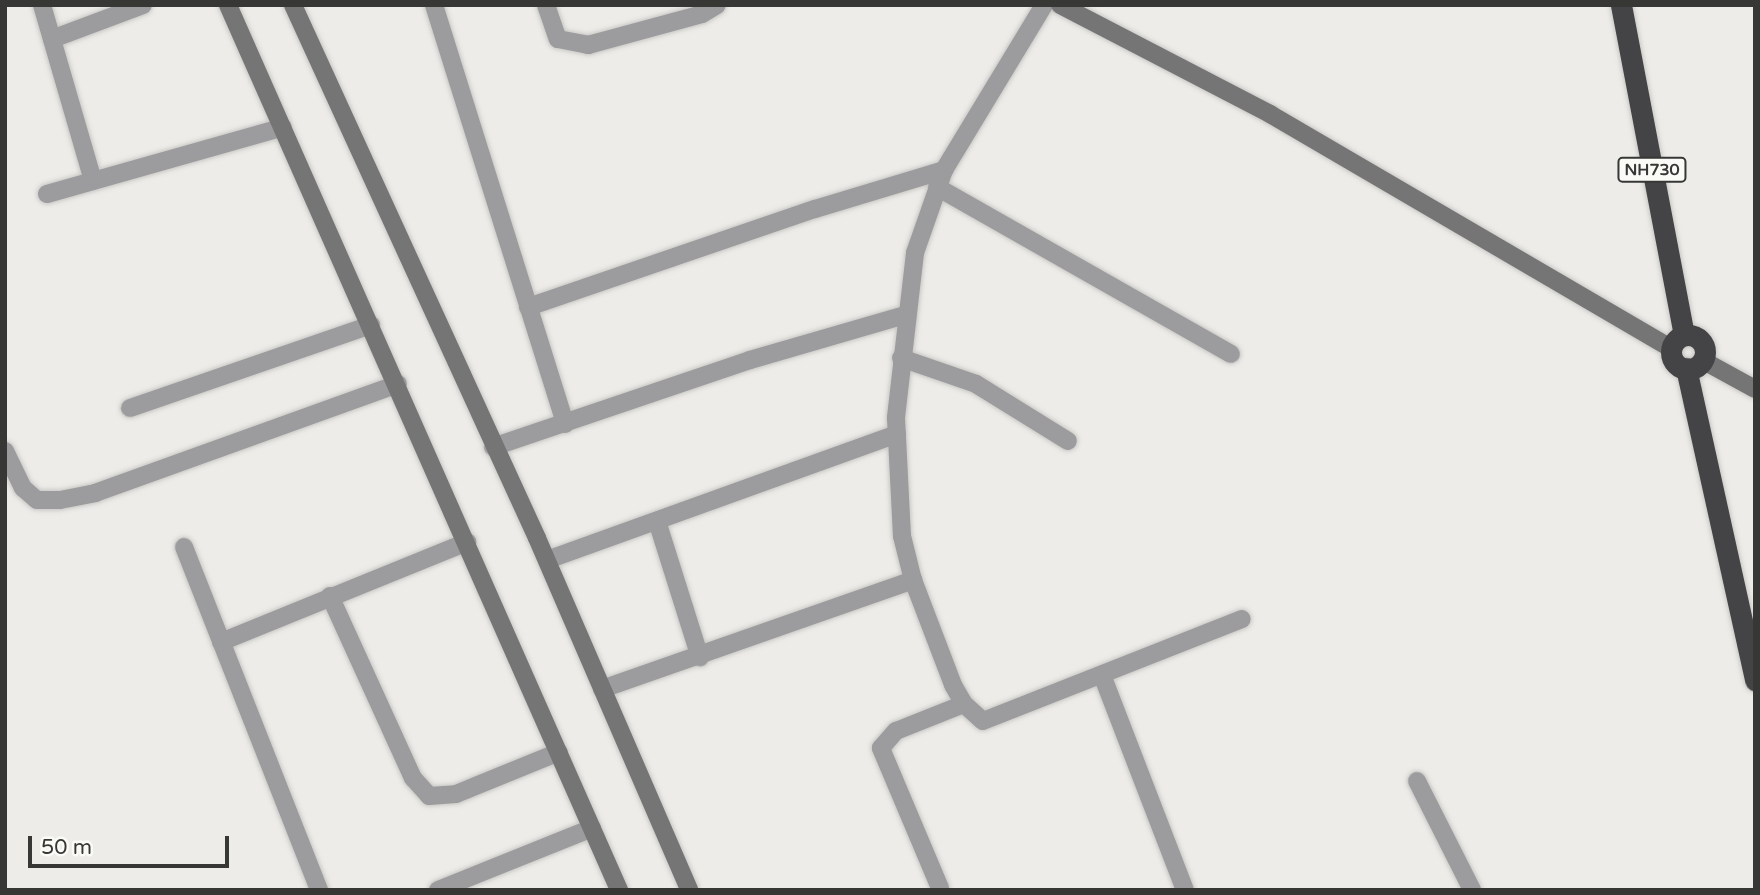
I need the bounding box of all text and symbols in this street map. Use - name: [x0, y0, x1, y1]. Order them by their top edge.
- road number: NH730: [1617, 158, 1687, 182]
- scale bar: [32, 822, 233, 866]
- text: 50 m: [41, 835, 92, 860]

